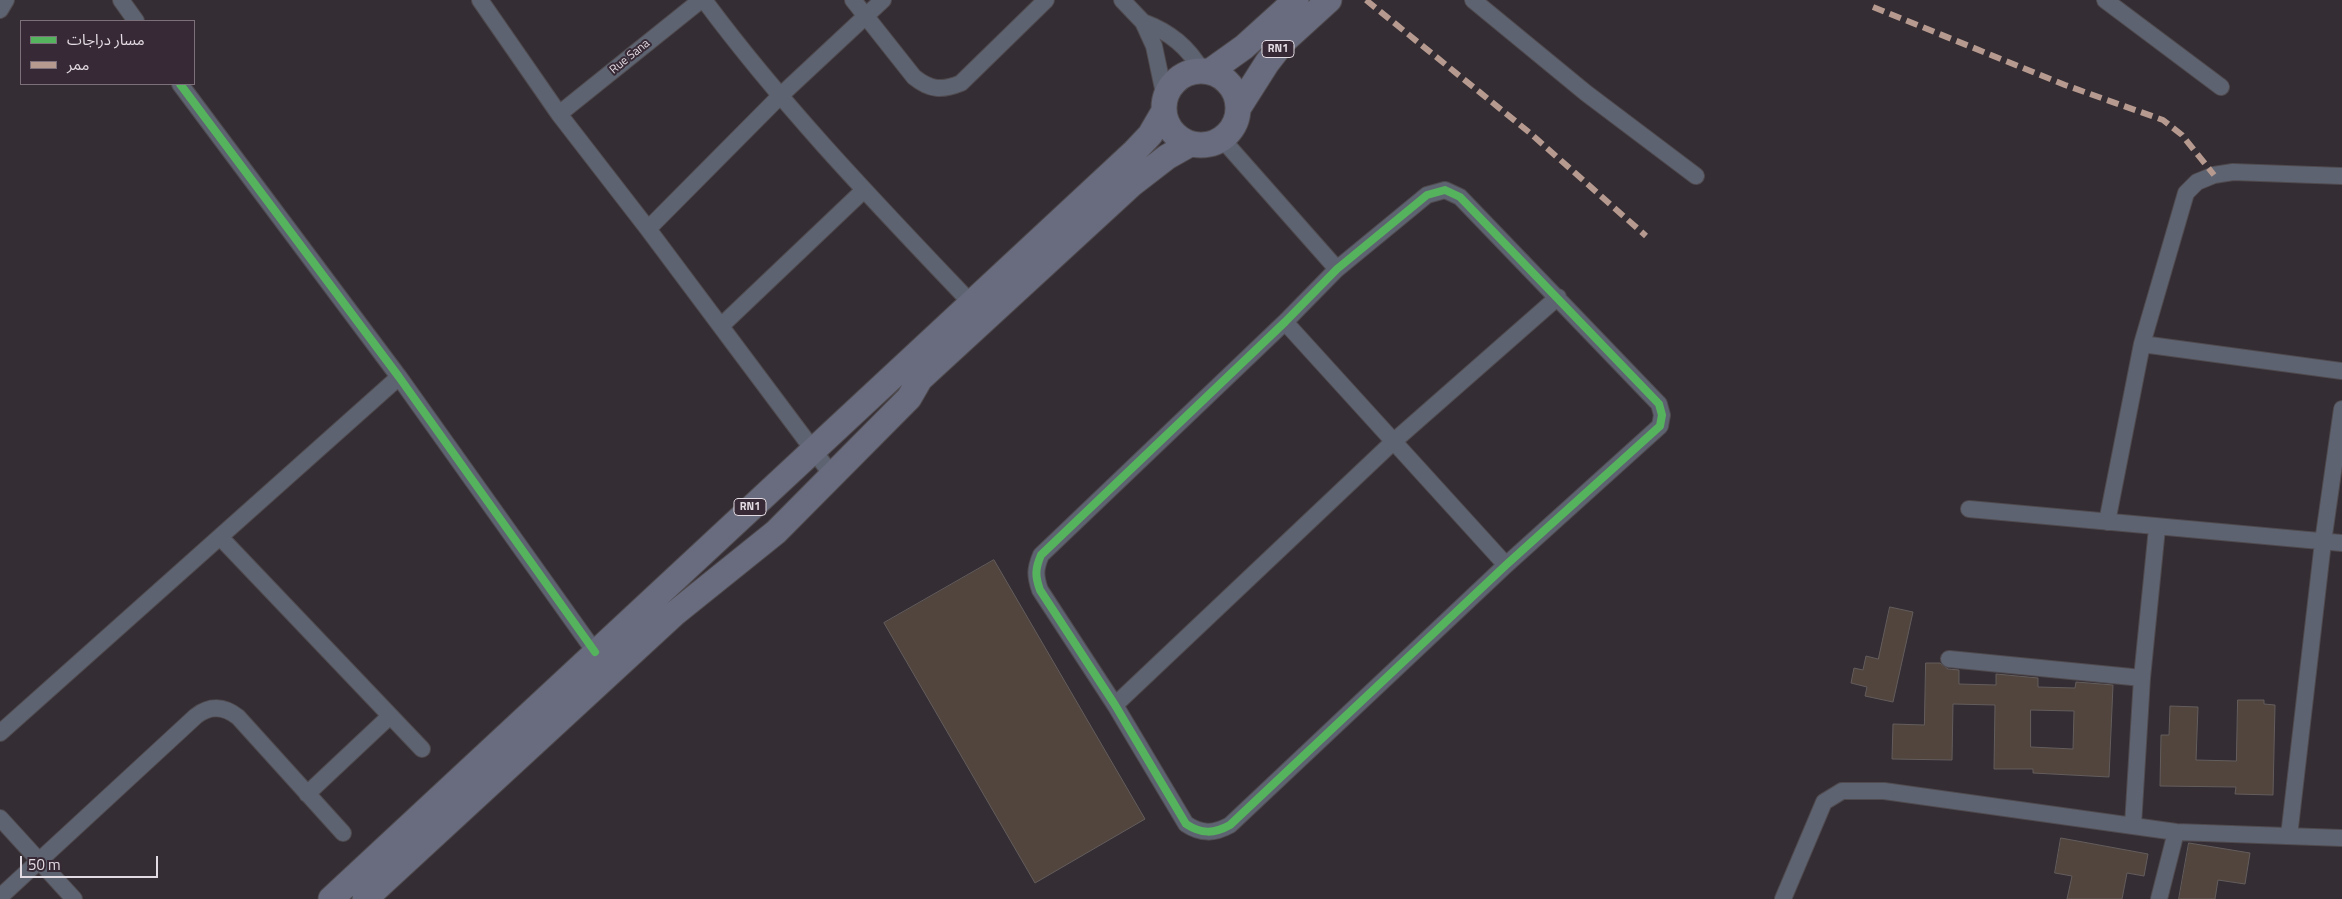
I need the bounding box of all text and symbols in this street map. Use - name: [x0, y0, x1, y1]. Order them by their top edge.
- legend: [20, 20, 195, 85]
- text: مسار دراجات: [67, 28, 145, 51]
- street label: Rue Sana: [607, 36, 653, 78]
- road number: RN1: [1262, 41, 1294, 58]
- text: ممر: [67, 53, 90, 76]
- road number: RN1: [734, 498, 766, 516]
- scale bar: [22, 846, 160, 878]
- text: 50 m: [28, 853, 61, 876]

